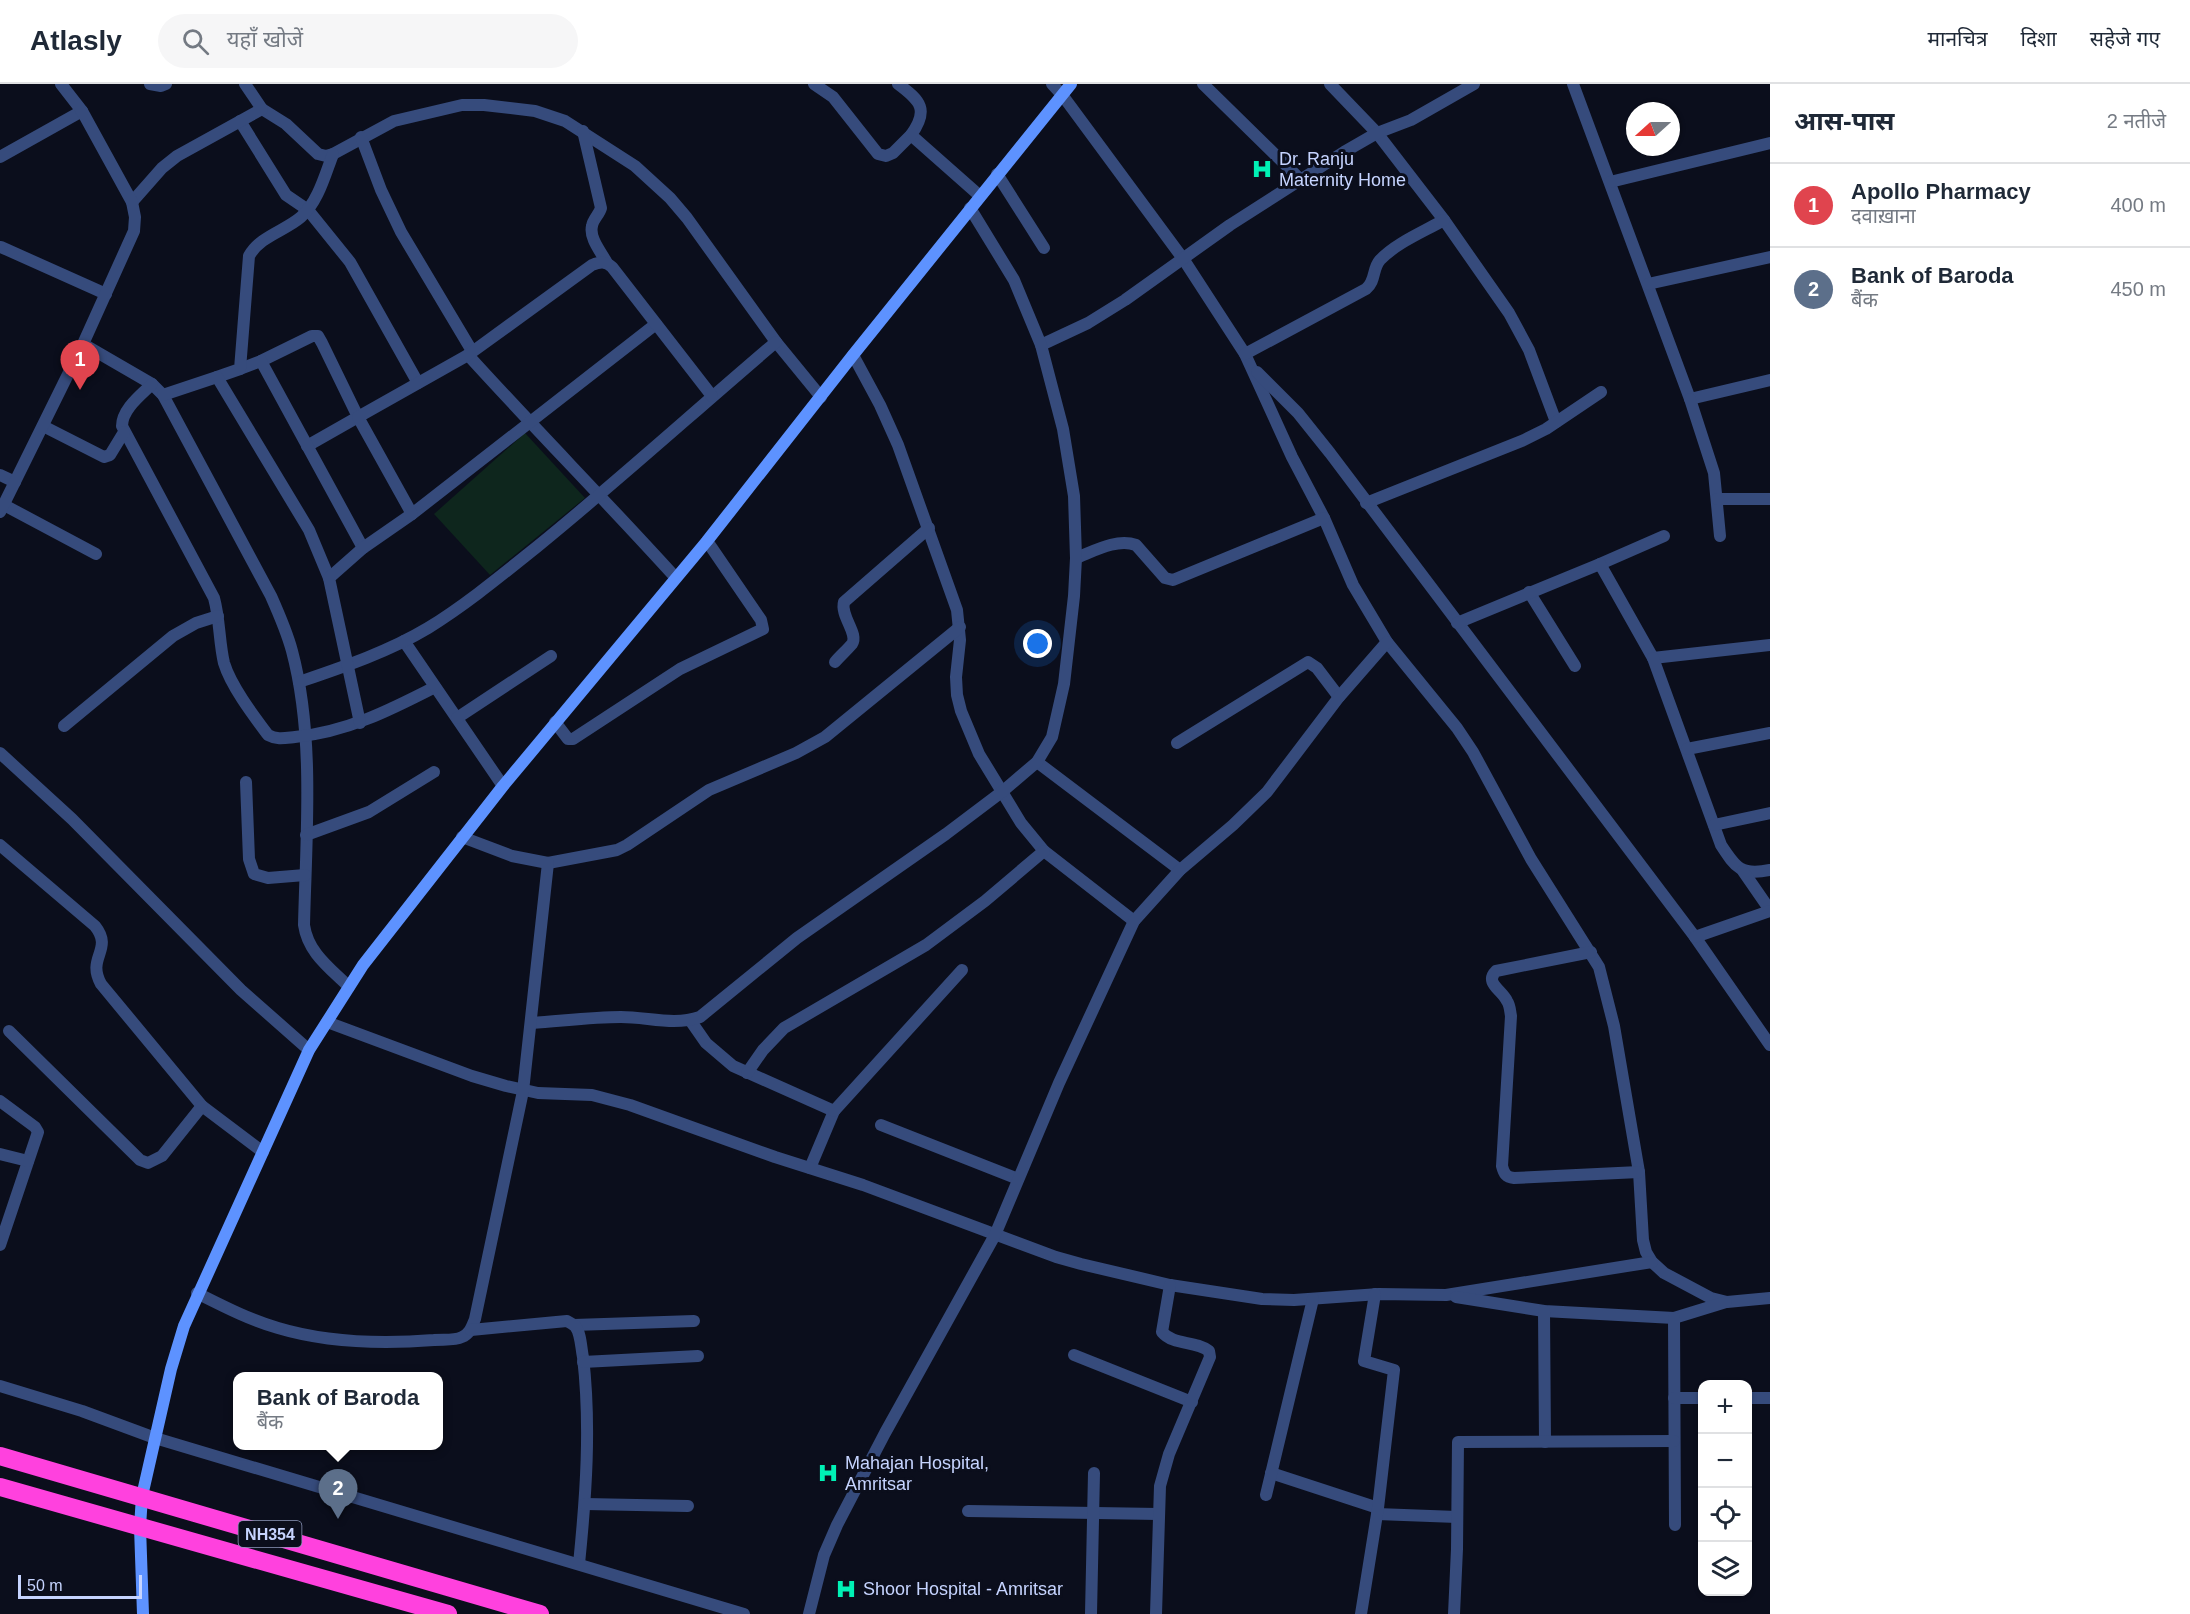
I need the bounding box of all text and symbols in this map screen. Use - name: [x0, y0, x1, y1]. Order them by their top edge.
- search box: [158, 14, 578, 68]
- text: Atlasly: [30, 25, 122, 56]
- icon: search: [179, 25, 212, 58]
- text: यहाँ खोजें: [227, 27, 303, 52]
- text: मानचित्र: [1927, 27, 1987, 50]
- text: दिशा: [2020, 27, 2057, 50]
- text: सहेजे गए: [2090, 27, 2160, 50]
- north arrow: [1626, 102, 1680, 156]
- text: आस-पास: [1794, 106, 1894, 136]
- text: 2 नतीजे: [2107, 110, 2166, 132]
- place label: Dr. Ranju Maternity Home: [1279, 149, 1406, 190]
- hospital icon: Dr. Ranju Maternity Home: [1250, 157, 1274, 181]
- text: Apollo Pharmacy: [1851, 179, 2031, 204]
- text: 1: [1808, 194, 1819, 216]
- text: 400 m: [2110, 194, 2166, 216]
- text: दवाख़ाना: [1851, 205, 1916, 227]
- text: Bank of Baroda: [1851, 263, 2014, 288]
- text: 2: [1808, 278, 1819, 300]
- text: 450 m: [2110, 278, 2166, 300]
- text: बैंक: [1851, 289, 1878, 311]
- pin: 1: [60, 340, 100, 390]
- your location: [1023, 629, 1052, 658]
- popup: [233, 1372, 443, 1450]
- map controls: [1698, 1380, 1752, 1596]
- button: +: [1698, 1380, 1752, 1434]
- text: Bank of Baroda: [257, 1385, 419, 1410]
- text: बैंक: [257, 1411, 283, 1433]
- button: −: [1698, 1434, 1752, 1488]
- place label: Mahajan Hospital, Amritsar: [845, 1453, 989, 1494]
- hospital icon: Mahajan Hospital, Amritsar: [816, 1461, 840, 1485]
- pin: 2: [318, 1470, 358, 1519]
- button: locate: [1698, 1488, 1752, 1542]
- road number: NH354: [238, 1521, 302, 1547]
- button: layers: [1698, 1542, 1752, 1596]
- scale bar: [18, 1572, 142, 1600]
- text: 50 m: [27, 1577, 63, 1594]
- hospital icon: Shoor Hospital - Amritsar: [834, 1577, 858, 1601]
- place label: Shoor Hospital - Amritsar: [863, 1579, 1063, 1599]

